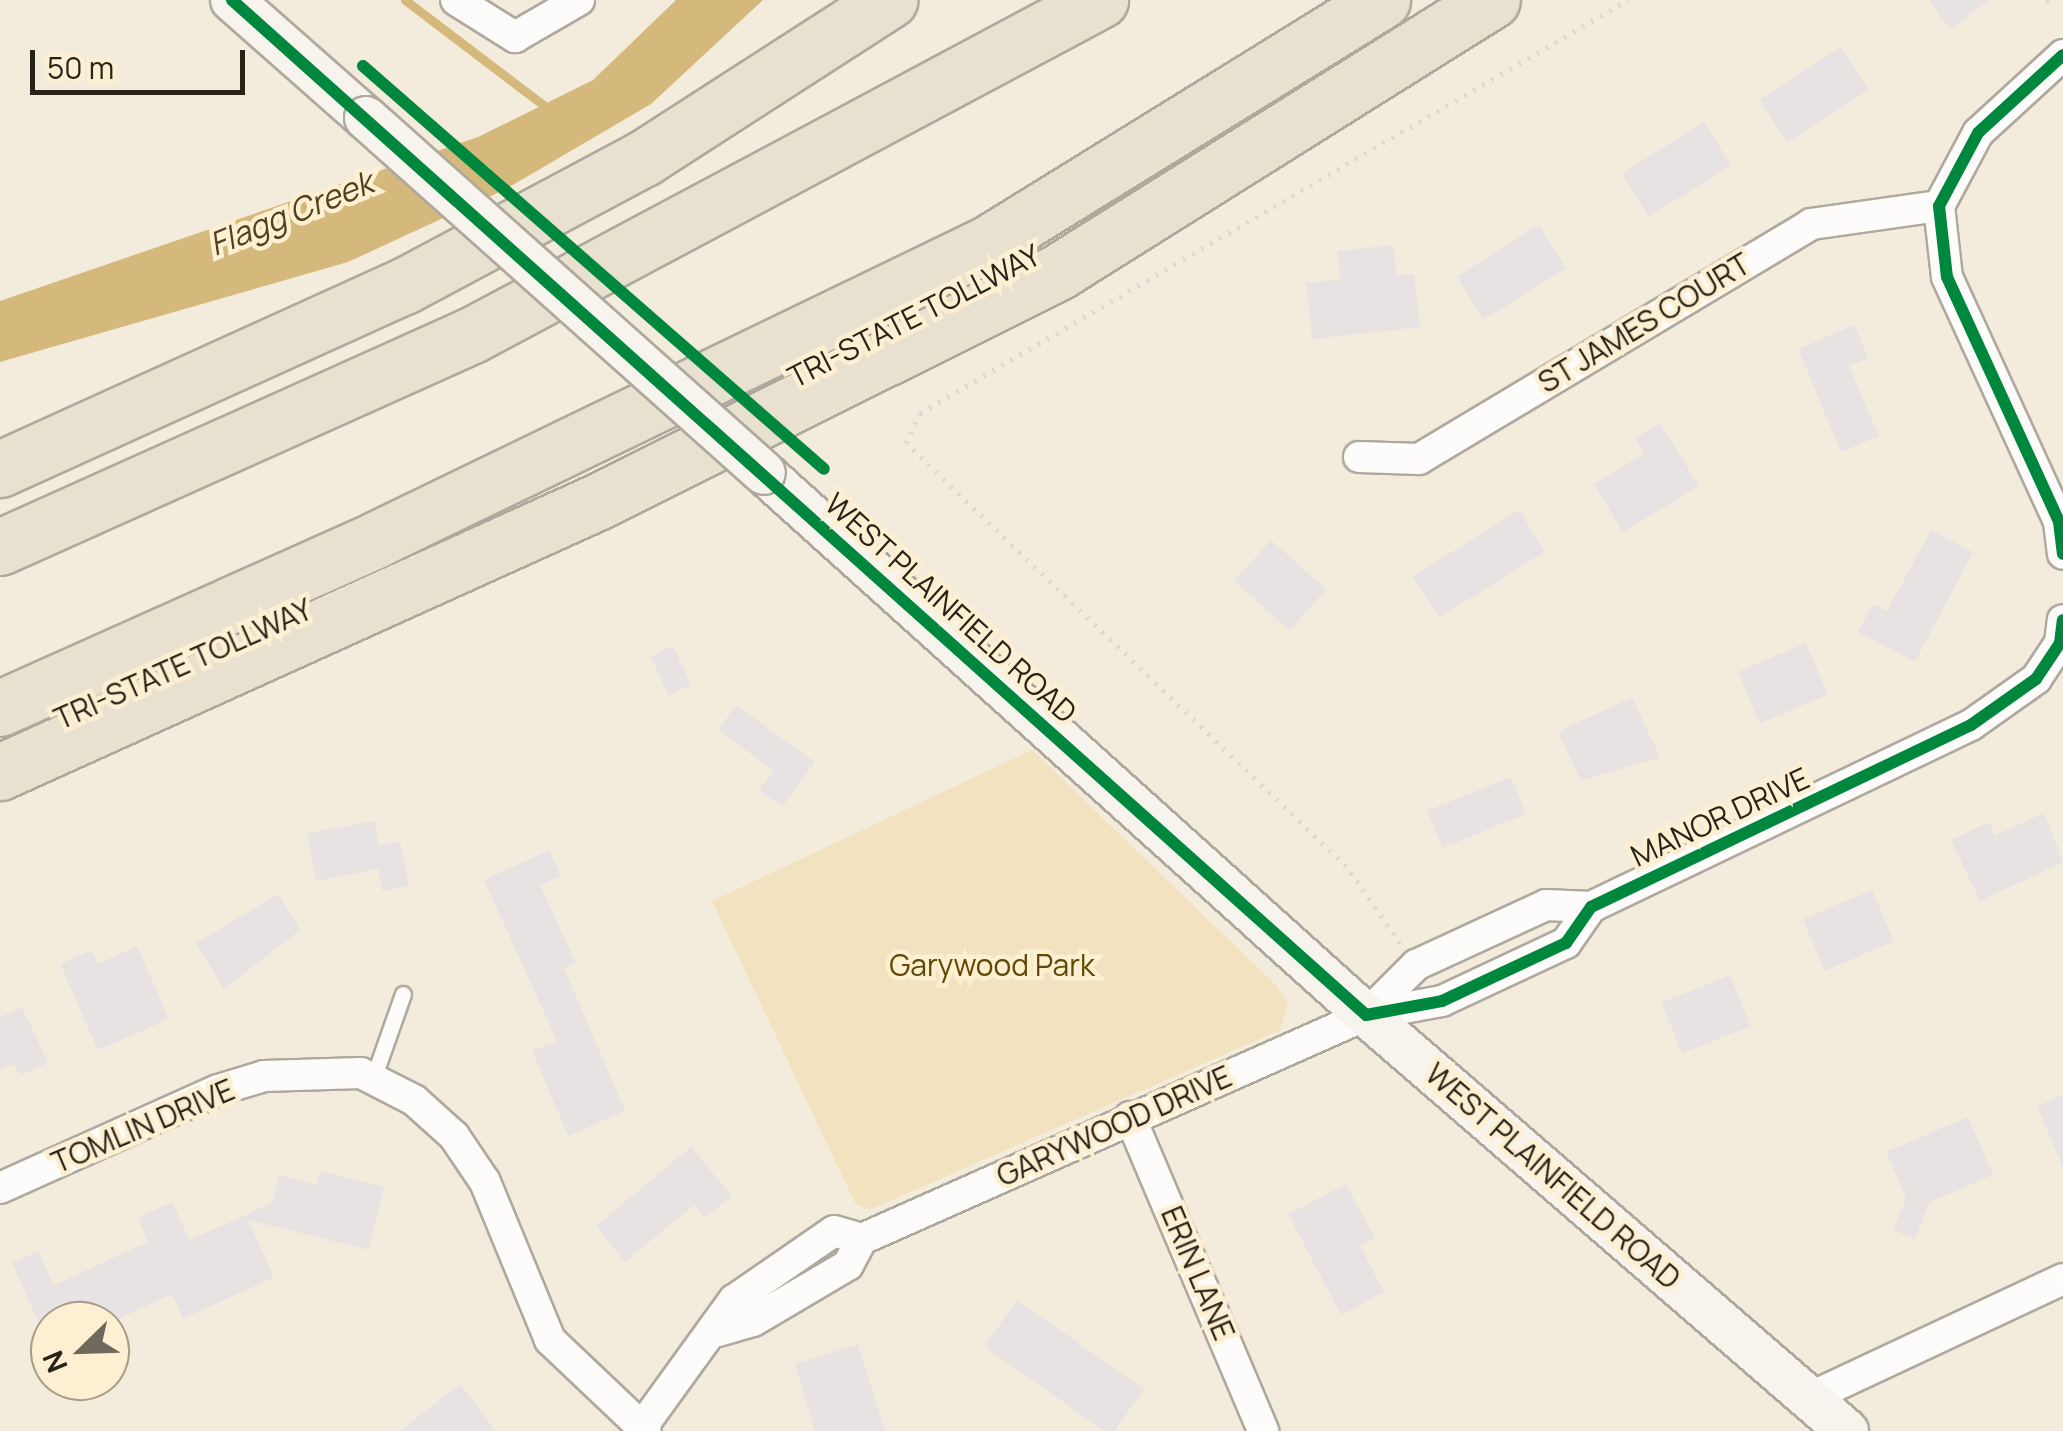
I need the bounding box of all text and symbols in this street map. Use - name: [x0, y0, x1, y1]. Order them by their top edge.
- scale bar: [35, 30, 250, 92]
- text: 50 m: [47, 47, 114, 88]
- water label: Flagg Creek: [204, 163, 378, 263]
- street label: TRI-STATE TOLLWAY: [782, 237, 1046, 395]
- street label: ST JAMES COURT: [1531, 245, 1757, 401]
- street label: WEST PLAINFIELD ROAD: [818, 485, 1084, 731]
- street label: TRI-STATE TOLLWAY: [49, 591, 317, 737]
- street label: MANOR DRIVE: [1625, 760, 1815, 874]
- park label: Garywood Park: [889, 947, 1095, 983]
- street label: WEST PLAINFIELD ROAD: [1418, 1055, 1688, 1297]
- street label: GARYWOOD DRIVE: [991, 1058, 1237, 1194]
- street label: TOMLIN DRIVE: [46, 1071, 240, 1181]
- street label: ERIN LANE: [1154, 1201, 1242, 1345]
- north arrow: [30, 1301, 130, 1401]
- text: N: [33, 1345, 76, 1379]

